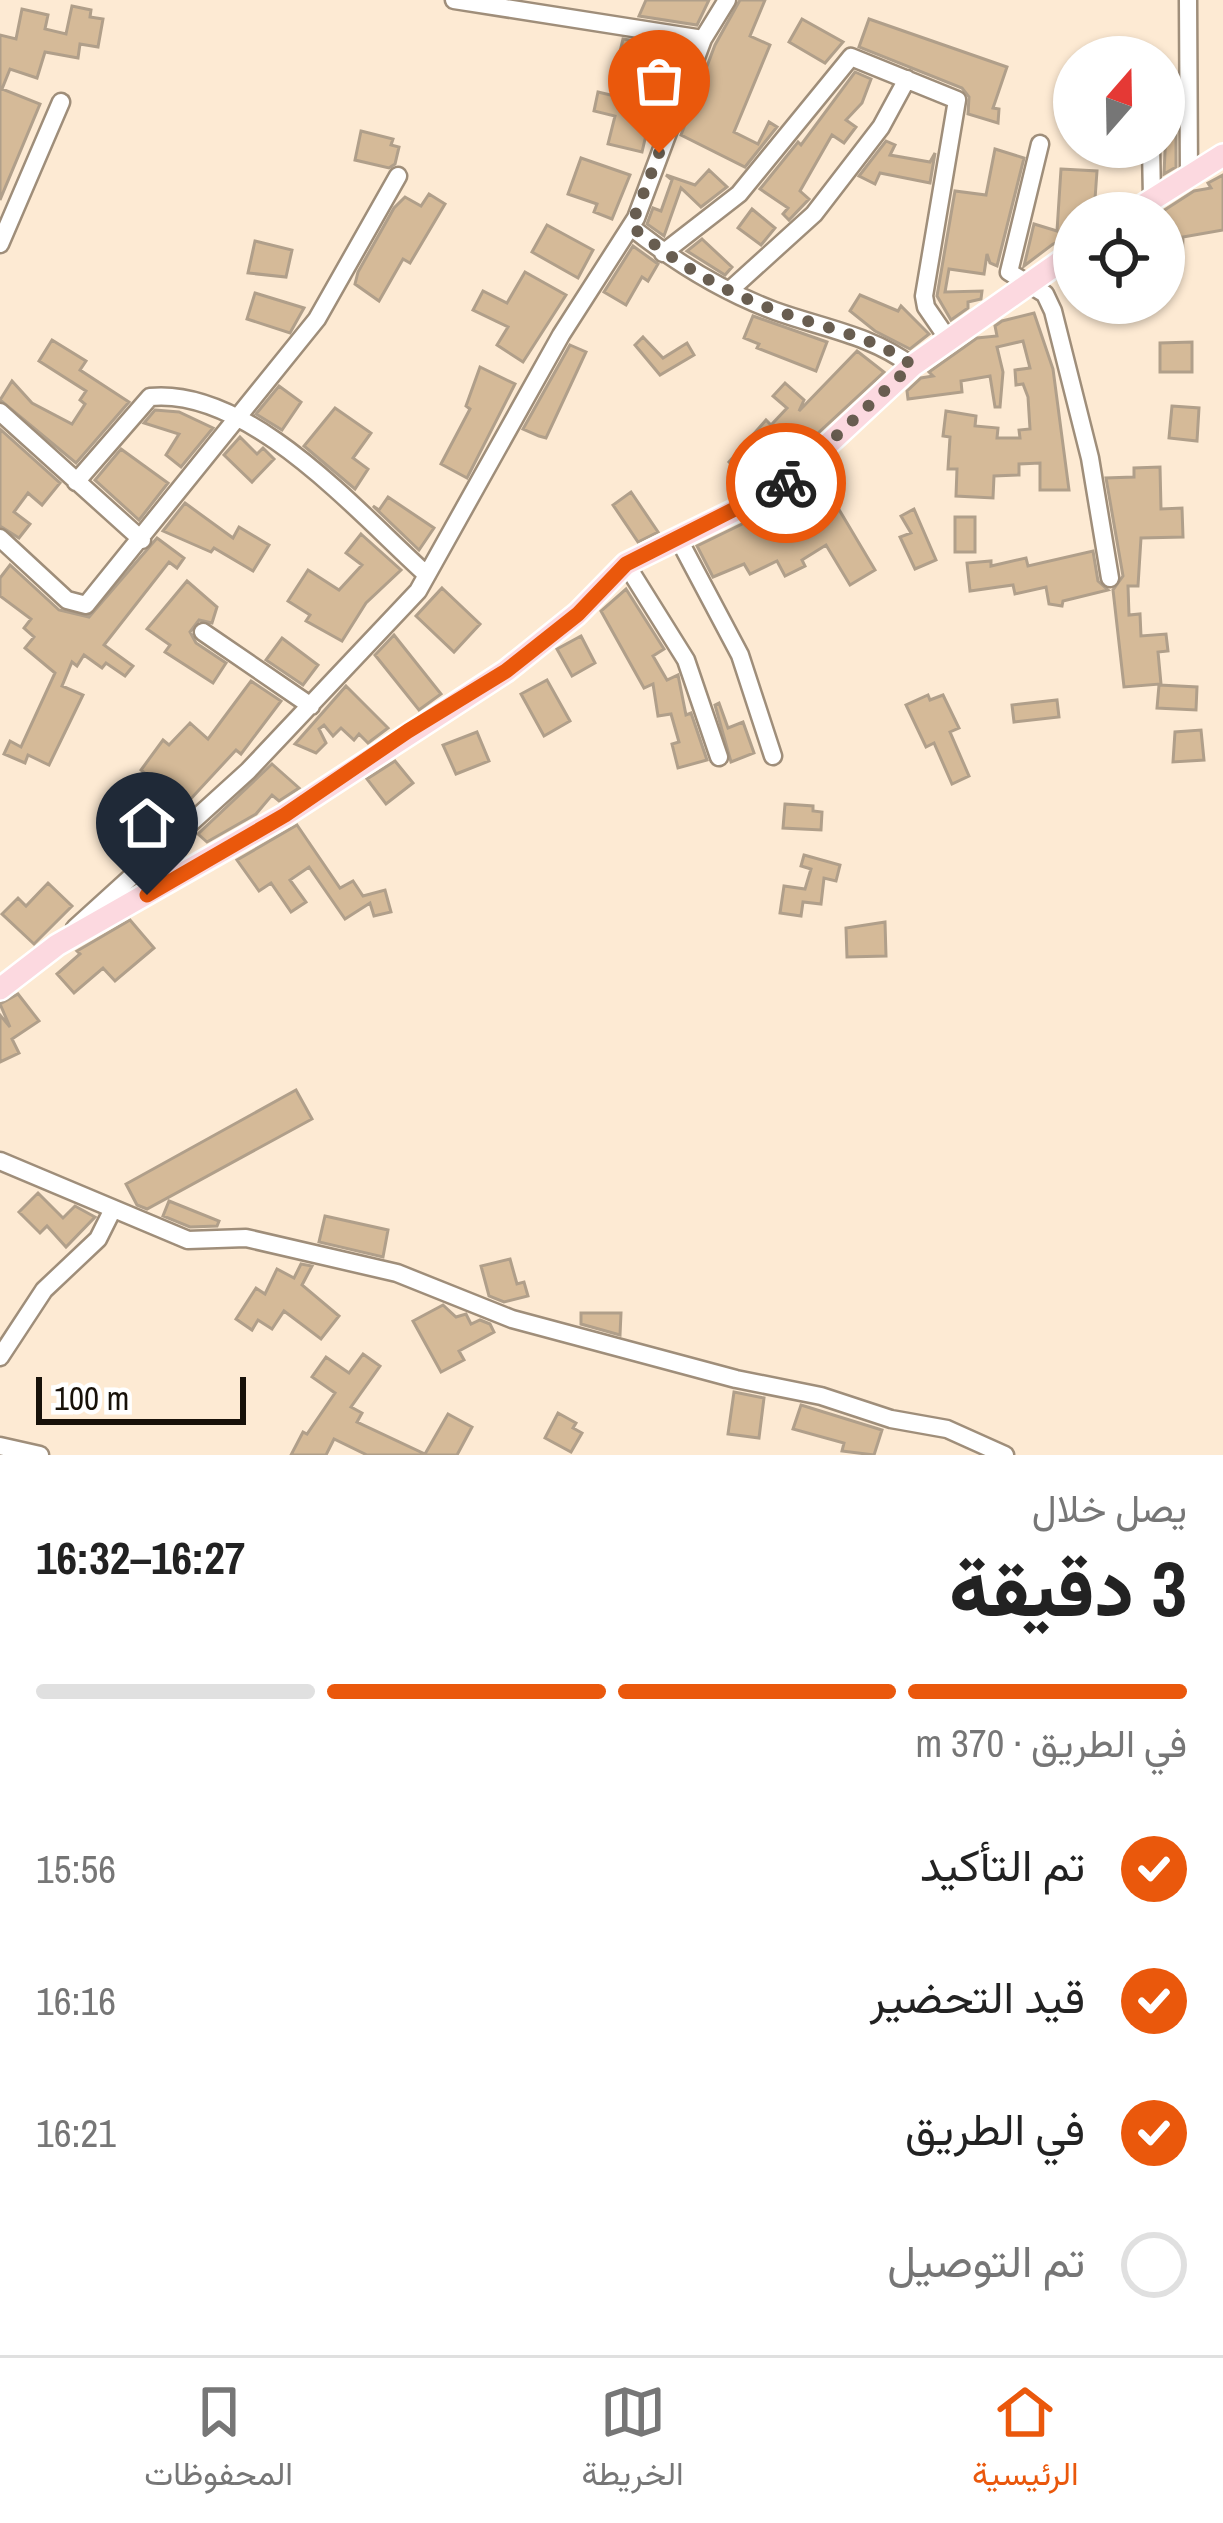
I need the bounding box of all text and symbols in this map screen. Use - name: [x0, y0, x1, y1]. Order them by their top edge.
- pin: [608, 30, 710, 153]
- north arrow: [1053, 36, 1185, 168]
- map controls: [1053, 36, 1185, 324]
- icon: bag: [626, 48, 692, 114]
- button: locate: [1053, 192, 1185, 324]
- courier: [726, 423, 846, 543]
- icon: bike: [753, 450, 819, 516]
- pin: [96, 772, 198, 895]
- icon: home: [114, 790, 180, 856]
- scale bar: [36, 1371, 246, 1424]
- text: 100 m: [54, 1376, 129, 1420]
- text: يصل خلال: [1032, 1482, 1187, 1534]
- text: 16:27–16:32: [36, 1527, 245, 1588]
- text: 3 دقيقة: [949, 1535, 1187, 1640]
- text: في الطريق · 370 m: [916, 1717, 1187, 1769]
- text: تم التأكيد: [920, 1834, 1085, 1895]
- icon: check: [1121, 1836, 1187, 1902]
- text: 15:56: [36, 1843, 116, 1895]
- text: قيد التحضير: [870, 1966, 1085, 2027]
- icon: check: [1121, 1968, 1187, 2034]
- text: 16:16: [36, 1975, 116, 2027]
- text: في الطريق: [905, 2098, 1085, 2159]
- icon: check: [1121, 2100, 1187, 2166]
- text: 16:21: [36, 2107, 116, 2159]
- text: تم التوصيل: [887, 2230, 1085, 2291]
- tab: المحفوظات: [144, 2379, 293, 2503]
- tab: الخريطة: [581, 2379, 684, 2503]
- tab: الرئيسية: [972, 2379, 1079, 2503]

